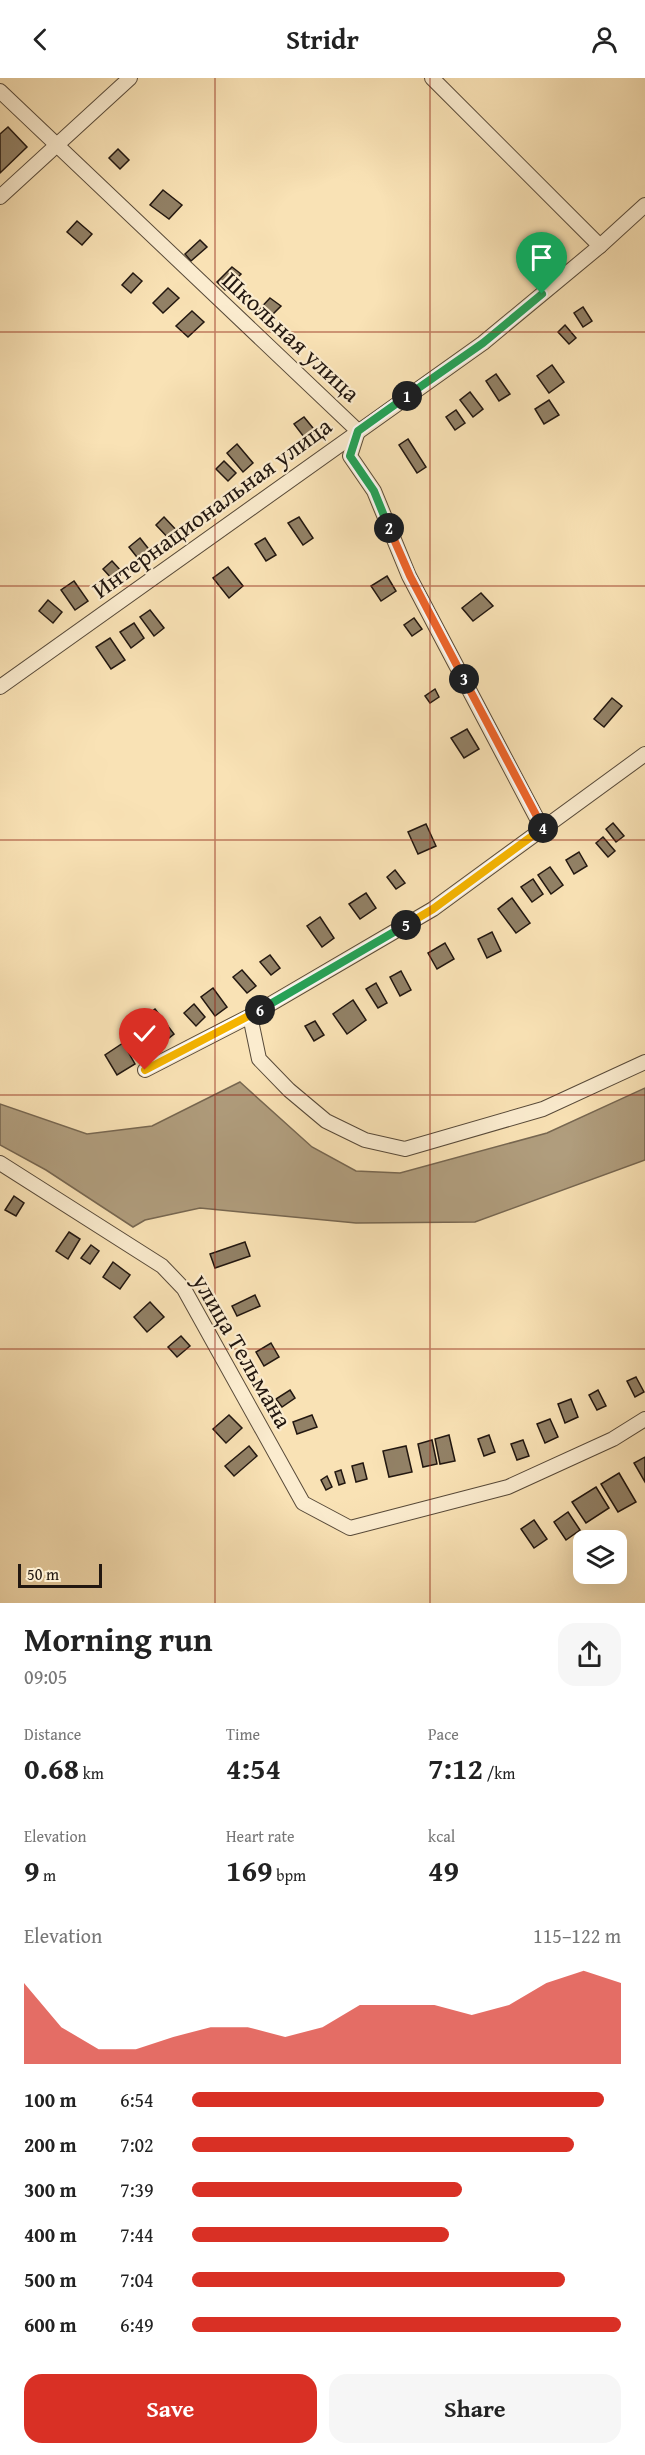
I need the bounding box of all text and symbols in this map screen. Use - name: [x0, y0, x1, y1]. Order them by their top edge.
- text: Stridr: [286, 19, 359, 59]
- icon: back: [24, 23, 57, 56]
- icon: person: [588, 23, 621, 56]
- pin: [516, 232, 567, 294]
- icon: arrive: [525, 241, 558, 274]
- street label: Школьная улица: [215, 263, 368, 410]
- pin: 1: [392, 381, 422, 411]
- text: 1: [403, 384, 411, 408]
- street label: Интернациональная улица: [85, 408, 339, 607]
- pin: 2: [374, 513, 404, 543]
- text: 2: [385, 516, 393, 540]
- pin: 3: [449, 664, 479, 694]
- text: 3: [460, 667, 468, 691]
- pin: 4: [528, 813, 558, 843]
- text: 4: [539, 816, 547, 840]
- pin: 5: [391, 910, 421, 940]
- text: 5: [402, 913, 410, 937]
- pin: 6: [245, 995, 275, 1025]
- text: 6: [256, 998, 264, 1022]
- pin: [119, 1008, 170, 1070]
- icon: check: [128, 1017, 161, 1050]
- street label: улица Тельмана: [183, 1266, 301, 1435]
- map controls: [573, 1530, 627, 1584]
- button: layers: [573, 1530, 627, 1584]
- scale bar: [18, 1561, 102, 1588]
- text: 50 m: [27, 1562, 59, 1586]
- text: Morning run: [24, 1615, 213, 1663]
- button: share: [558, 1623, 621, 1686]
- text: 09:05: [24, 1662, 67, 1691]
- text: Distance: [24, 1722, 81, 1746]
- text: Time: [226, 1722, 260, 1746]
- text: Pace: [428, 1722, 459, 1746]
- text: 0.68: [24, 1746, 79, 1790]
- text: 4:54: [226, 1746, 281, 1790]
- text: 7:12: [428, 1746, 483, 1790]
- text: km: [79, 1761, 104, 1785]
- text: /km: [483, 1761, 515, 1785]
- text: Elevation: [24, 1824, 87, 1848]
- text: Heart rate: [226, 1824, 295, 1848]
- text: kcal: [428, 1824, 455, 1848]
- text: 9: [24, 1848, 40, 1892]
- text: 169: [226, 1848, 273, 1892]
- text: 49: [428, 1848, 459, 1892]
- text: m: [40, 1863, 56, 1887]
- text: bpm: [273, 1863, 306, 1887]
- text: Elevation: [24, 1921, 102, 1950]
- text: 115–122 m: [533, 1921, 621, 1950]
- text: 100 m: [24, 2085, 77, 2114]
- text: 6:54: [120, 2085, 154, 2114]
- text: 200 m: [24, 2130, 77, 2159]
- text: 7:02: [120, 2130, 154, 2159]
- text: 300 m: [24, 2175, 77, 2204]
- text: 7:39: [120, 2175, 154, 2204]
- text: 400 m: [24, 2220, 77, 2249]
- text: 7:44: [120, 2220, 154, 2249]
- text: 500 m: [24, 2265, 77, 2294]
- text: 7:04: [120, 2265, 154, 2294]
- text: 600 m: [24, 2310, 77, 2339]
- text: 6:49: [120, 2310, 154, 2339]
- button: Save: [24, 2374, 317, 2443]
- button: Share: [329, 2374, 621, 2443]

